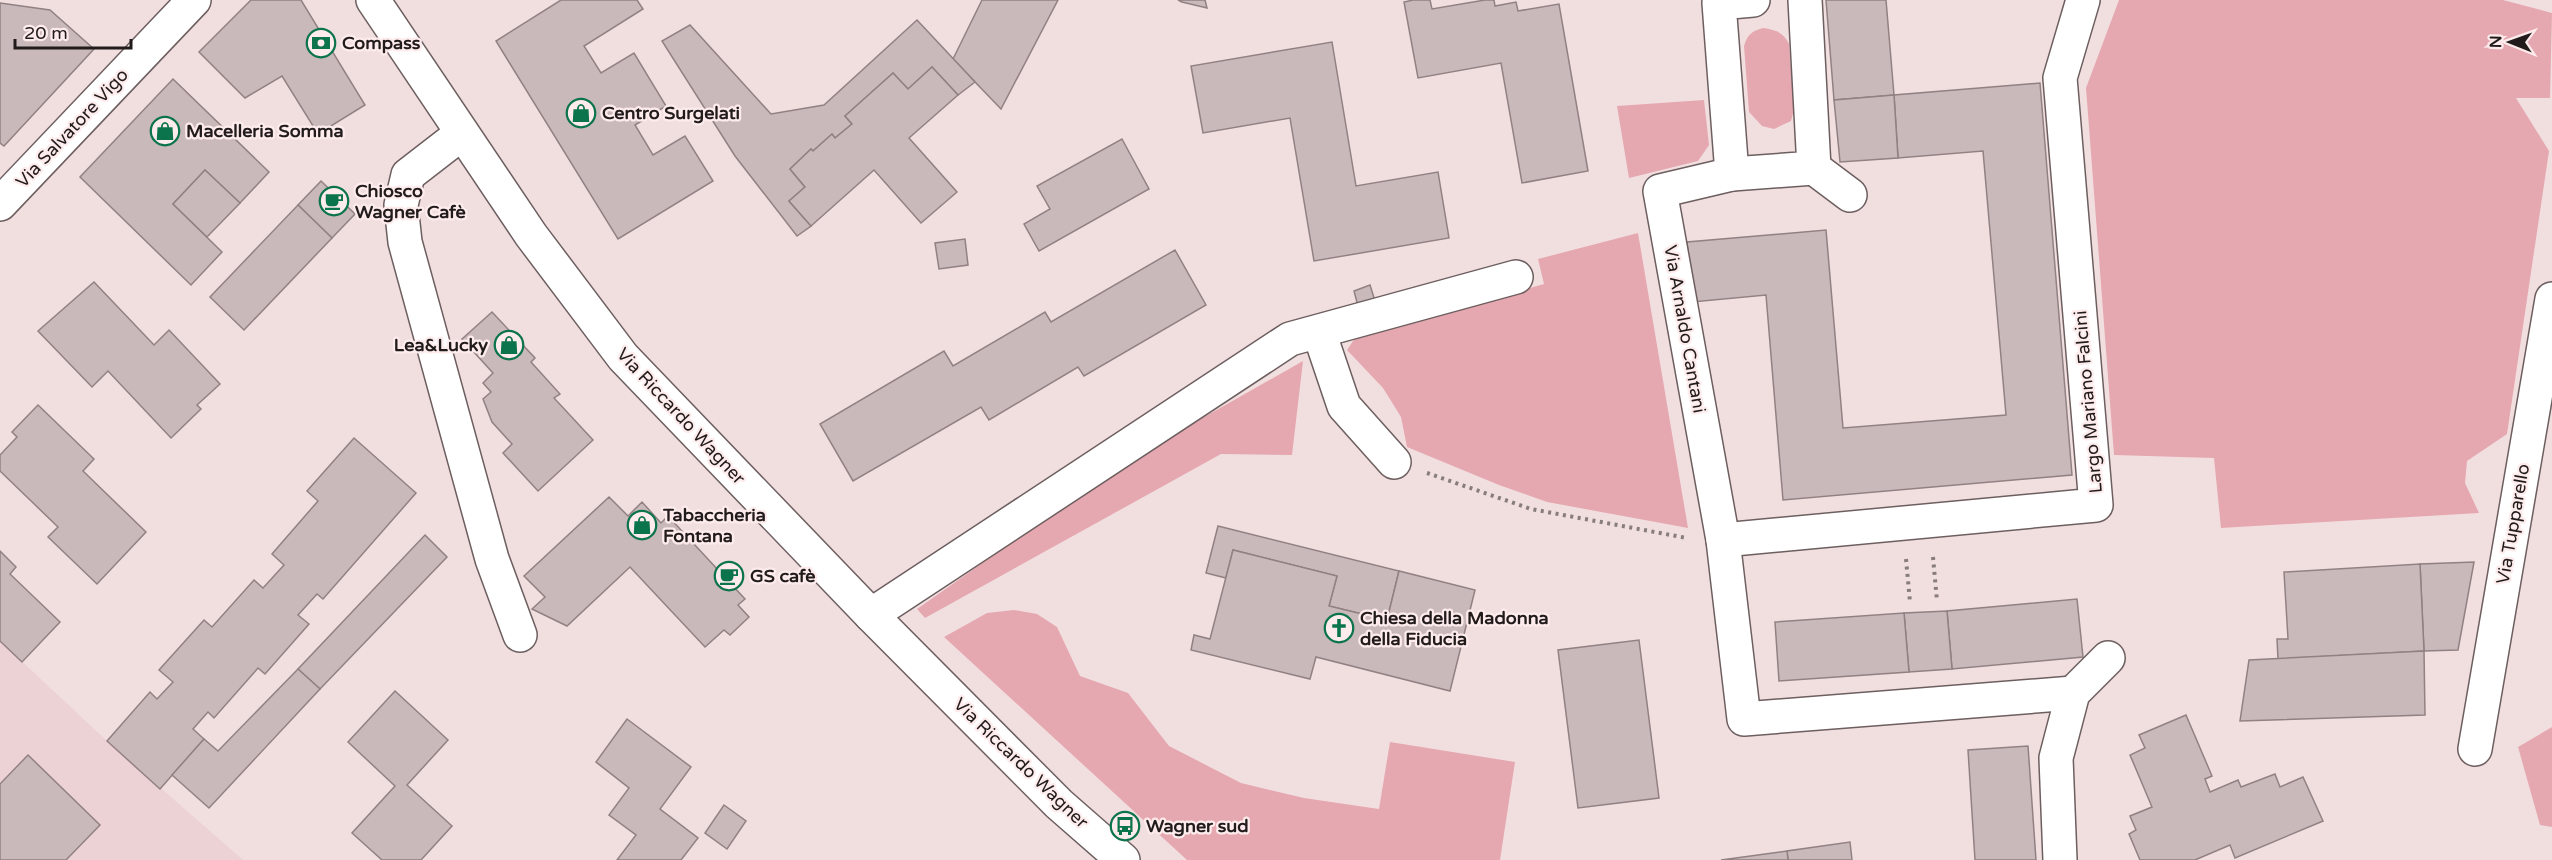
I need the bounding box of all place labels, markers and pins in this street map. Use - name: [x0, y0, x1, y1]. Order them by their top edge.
- bank icon: Compass: [305, 27, 337, 59]
- place label: Compass: [342, 32, 421, 54]
- shop icon: Centro Surgelati: [565, 97, 597, 129]
- place label: Centro Surgelati: [602, 102, 740, 124]
- shop icon: Macelleria Somma: [149, 115, 181, 147]
- place label: Macelleria Somma: [186, 120, 344, 142]
- place label: Chiosco Wagner Cafè: [355, 180, 466, 223]
- cafe icon: Chiosco Wagner Cafè: [318, 185, 350, 217]
- shop icon: Lea&Lucky: [493, 329, 525, 361]
- place label: Lea&Lucky: [394, 334, 488, 356]
- place label: Tabaccheria Fontana: [662, 504, 766, 547]
- shop icon: Tabaccheria Fontana: [626, 509, 658, 541]
- cafe icon: GS cafè: [713, 560, 745, 592]
- place label: GS cafè: [750, 565, 815, 587]
- place label: Chiesa della Madonna della Fiducia: [1360, 607, 1549, 650]
- church icon: Chiesa della Madonna della Fiducia: [1323, 612, 1355, 644]
- bus stop icon: Wagner sud: [1109, 810, 1141, 842]
- place label: Wagner sud: [1146, 815, 1249, 837]

